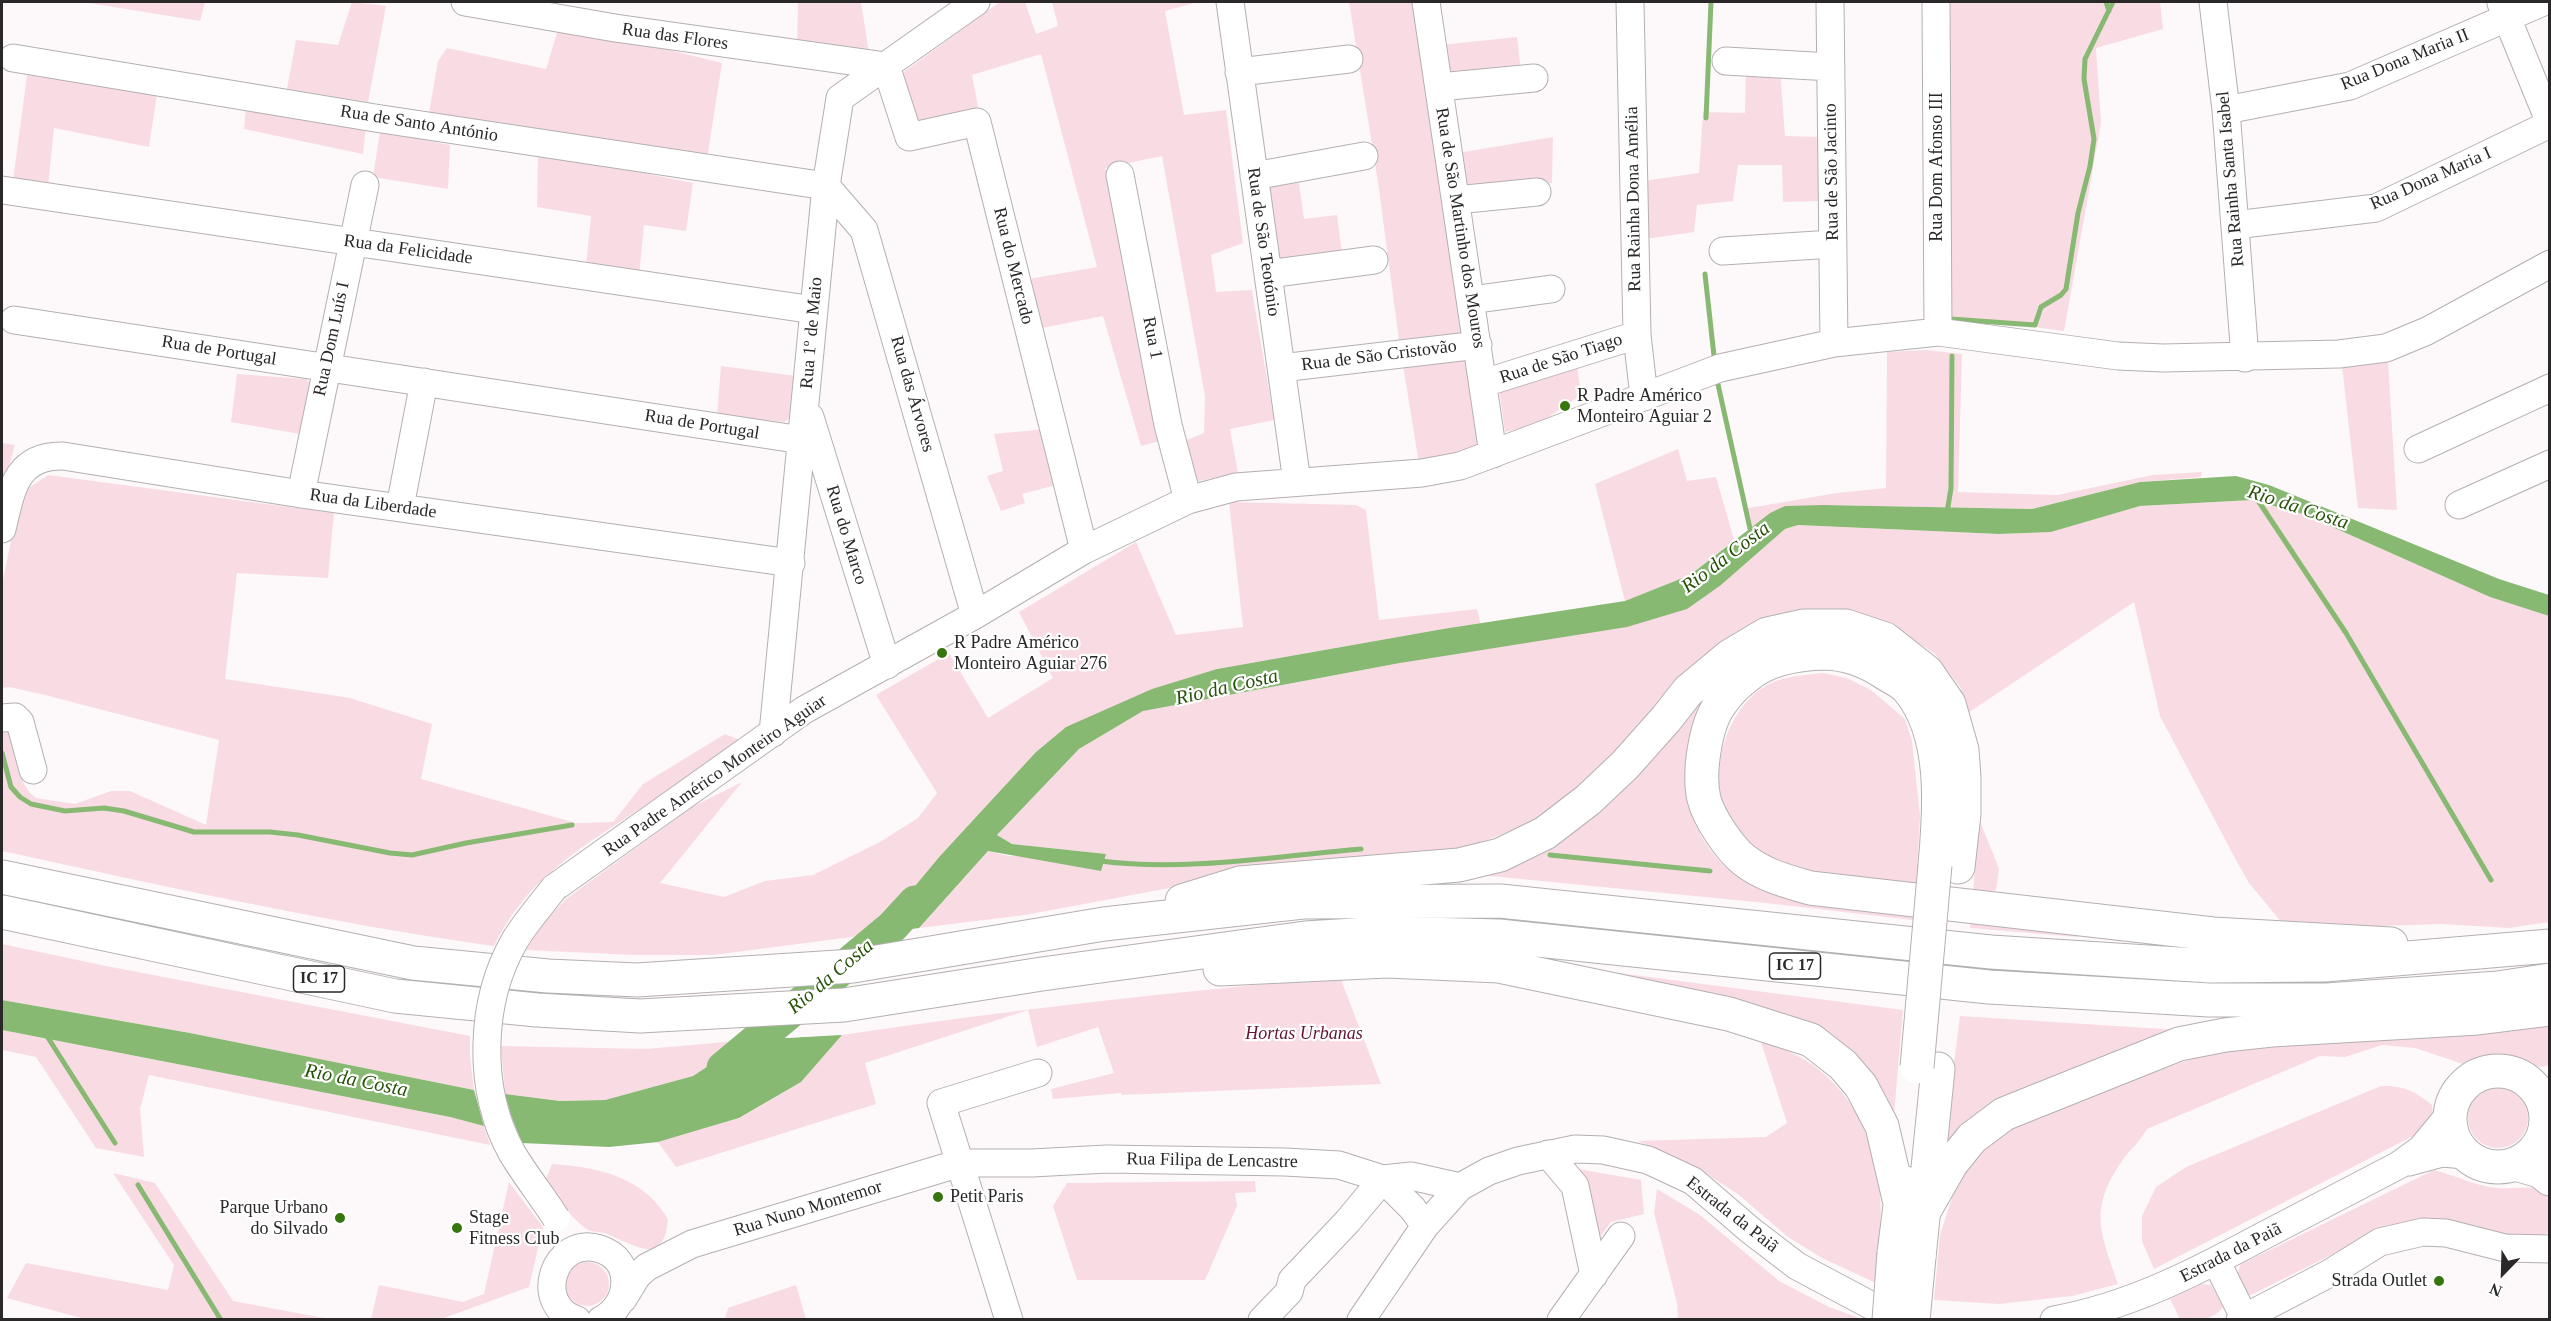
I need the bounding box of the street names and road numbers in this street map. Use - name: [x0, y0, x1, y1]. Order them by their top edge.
- street label: Rua das Flores: [621, 19, 729, 55]
- street label: Rua Dona Maria II: [2338, 24, 2472, 96]
- street label: Rua Rainha Santa Isabel: [2213, 90, 2249, 268]
- street label: Rua Dom Afonso III: [1926, 92, 1948, 242]
- street label: Rua de Santo António: [339, 101, 499, 147]
- street label: Rua de São Jacinto: [1820, 103, 1844, 241]
- street label: Rua de São Martinho dos Mouros: [1430, 106, 1490, 350]
- street label: Rua Rainha Dona Amélia: [1622, 106, 1646, 292]
- street label: Rua Dona Maria I: [2367, 143, 2495, 215]
- street label: Rua de São Teotónio: [1242, 166, 1284, 318]
- street label: Rua do Mercado: [988, 205, 1038, 327]
- street label: Rua da Felicidade: [342, 230, 474, 270]
- street label: Rua 1º de Maio: [796, 276, 828, 390]
- street label: Rua Dom Luís I: [309, 280, 355, 398]
- street label: Rua 1: [1137, 315, 1167, 361]
- street label: Rua de São Tiago: [1497, 329, 1625, 389]
- street label: Rua de Portugal: [160, 331, 278, 371]
- street label: Rua das Árvores: [885, 333, 939, 455]
- street label: Rua de São Cristovão: [1300, 336, 1458, 376]
- street label: Rua de Portugal: [643, 405, 761, 445]
- street label: Rua do Marco: [821, 483, 871, 587]
- street label: Rua da Liberdade: [308, 484, 438, 524]
- street label: Rua Padre Américo Monteiro Aguiar: [599, 690, 831, 862]
- road number: IC 17: [1770, 953, 1820, 979]
- road number: IC 17: [294, 966, 344, 992]
- street label: Rua Filipa de Lencastre: [1126, 1149, 1298, 1173]
- street label: Estrada da Paiã: [1682, 1172, 1782, 1258]
- street label: Rua Nuno Montemor: [731, 1176, 885, 1242]
- street label: Estrada da Paiã: [2177, 1218, 2285, 1288]

